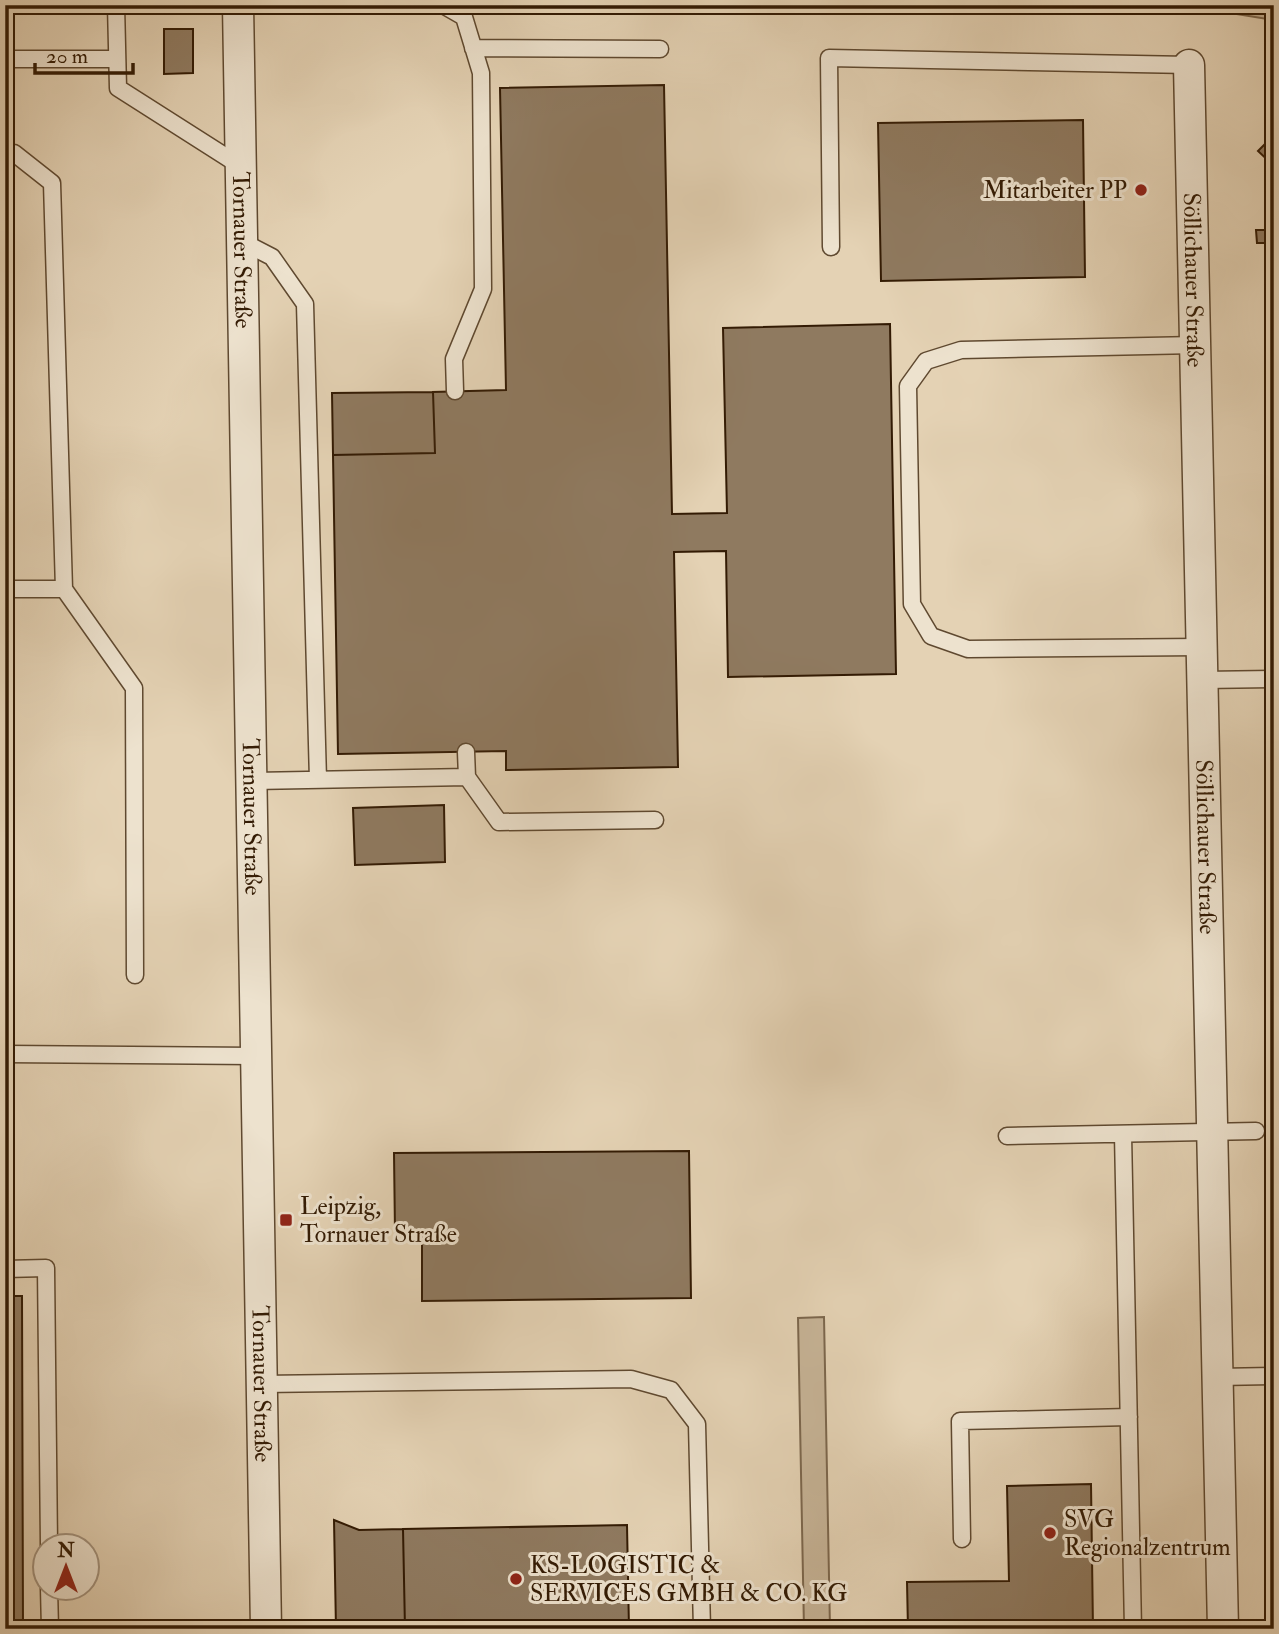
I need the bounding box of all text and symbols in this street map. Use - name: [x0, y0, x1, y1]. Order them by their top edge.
- scale bar: [35, 32, 133, 76]
- text: 20 m: [46, 43, 88, 70]
- street label: Tornauer Straße: [225, 171, 259, 329]
- place label: Mitarbeiter PP: [983, 175, 1127, 206]
- marker: Mitarbeiter PP: [1133, 182, 1149, 198]
- street label: Söllichauer Straße: [1176, 192, 1211, 368]
- street label: Tornauer Straße: [235, 738, 269, 896]
- street label: Söllichauer Straße: [1189, 759, 1223, 935]
- place label: Leipzig, Tornauer Straße: [300, 1191, 457, 1250]
- marker: Leipzig, Tornauer Straße: [278, 1212, 294, 1228]
- street label: Tornauer Straße: [245, 1305, 279, 1463]
- place label: SVG Regionalzentrum: [1064, 1504, 1231, 1563]
- marker: SVG Regionalzentrum: [1042, 1525, 1058, 1541]
- north arrow: [32, 1532, 102, 1602]
- text: N: [56, 1539, 75, 1563]
- place label: KS-LOGISTIC & SERVICES GMBH & CO. KG: [530, 1550, 847, 1609]
- marker: KS-LOGISTIC & SERVICES GMBH & CO. KG: [508, 1571, 524, 1587]

